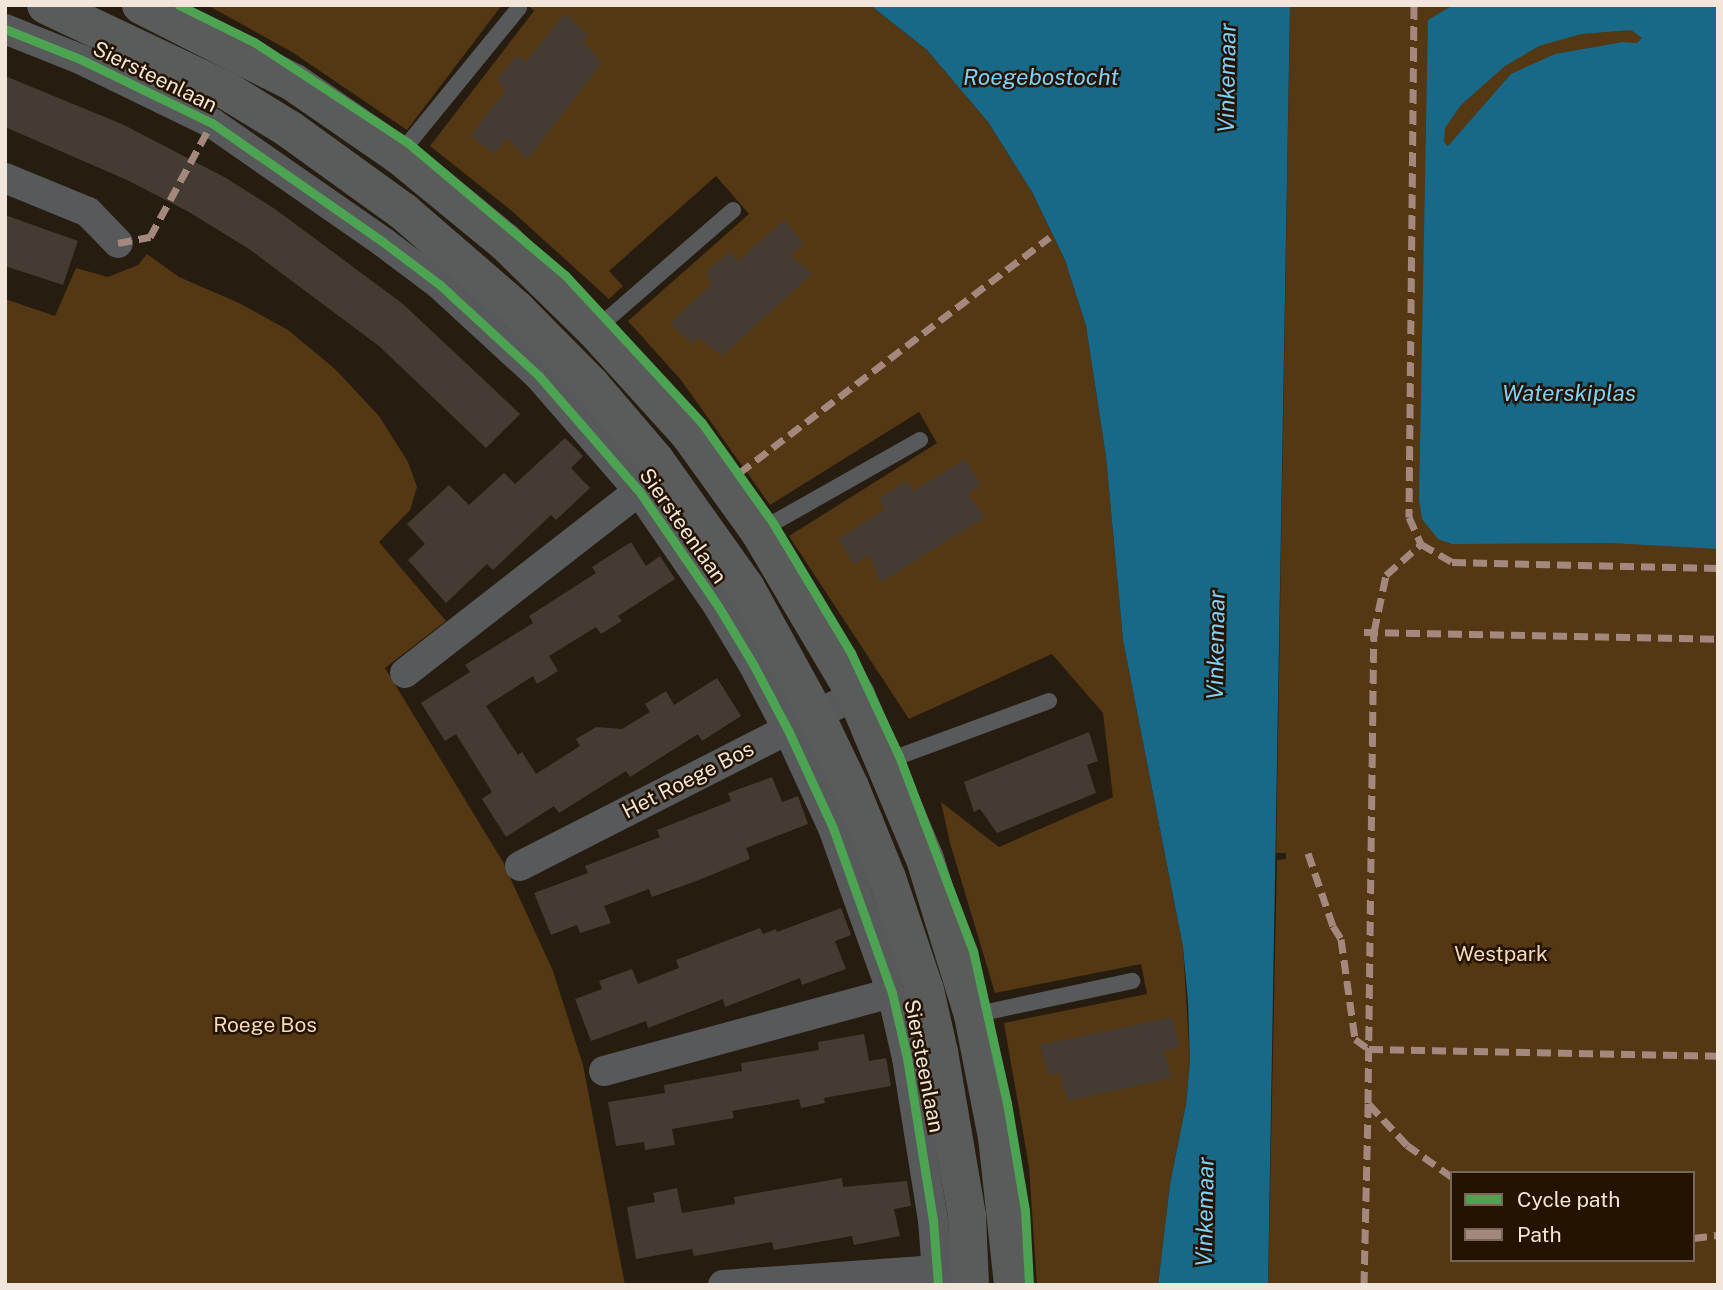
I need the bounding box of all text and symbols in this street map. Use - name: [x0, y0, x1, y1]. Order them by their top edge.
- water label: Vinkemaar: [1212, 23, 1242, 133]
- street label: Siersteenlaan: [89, 36, 221, 118]
- water label: Roegebostocht: [963, 63, 1119, 91]
- water label: Waterskiplas: [1502, 379, 1636, 407]
- street label: Siersteenlaan: [634, 463, 732, 589]
- water label: Vinkemaar: [1201, 590, 1231, 700]
- street label: Het Roege Bos: [618, 736, 758, 824]
- park label: Westpark: [1454, 941, 1548, 967]
- street label: Siersteenlaan: [899, 997, 949, 1135]
- park label: Roege Bos: [213, 1012, 317, 1038]
- water label: Vinkemaar: [1190, 1157, 1220, 1267]
- legend: [1450, 1171, 1695, 1262]
- text: Cycle path: [1517, 1187, 1620, 1212]
- text: Path: [1517, 1222, 1562, 1247]

